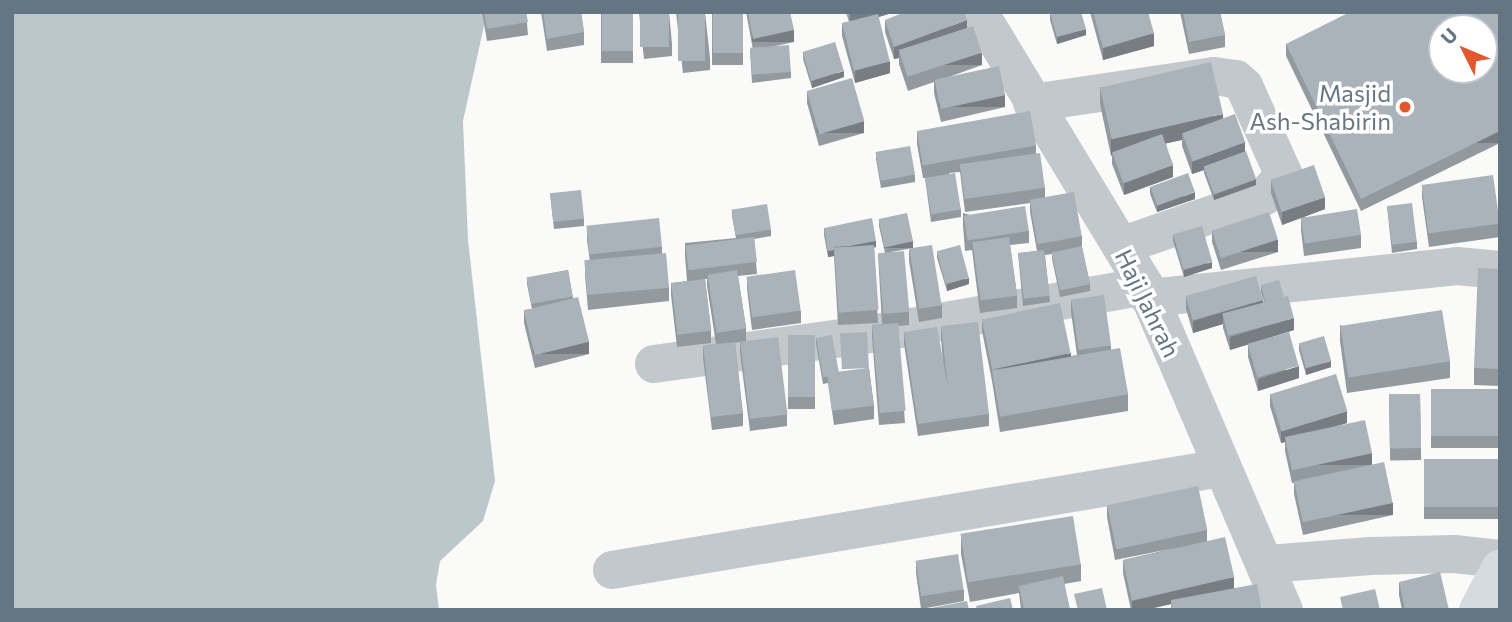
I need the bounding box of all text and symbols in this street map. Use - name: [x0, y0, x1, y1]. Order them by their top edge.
- north arrow: [1428, 14, 1498, 84]
- text: U: [1436, 23, 1462, 49]
- place label: Masjid Ash-Shabirin: [1249, 79, 1391, 135]
- marker: Masjid Ash-Shabirin: [1397, 99, 1413, 115]
- street label: Haji Jahrah: [1110, 244, 1186, 362]

